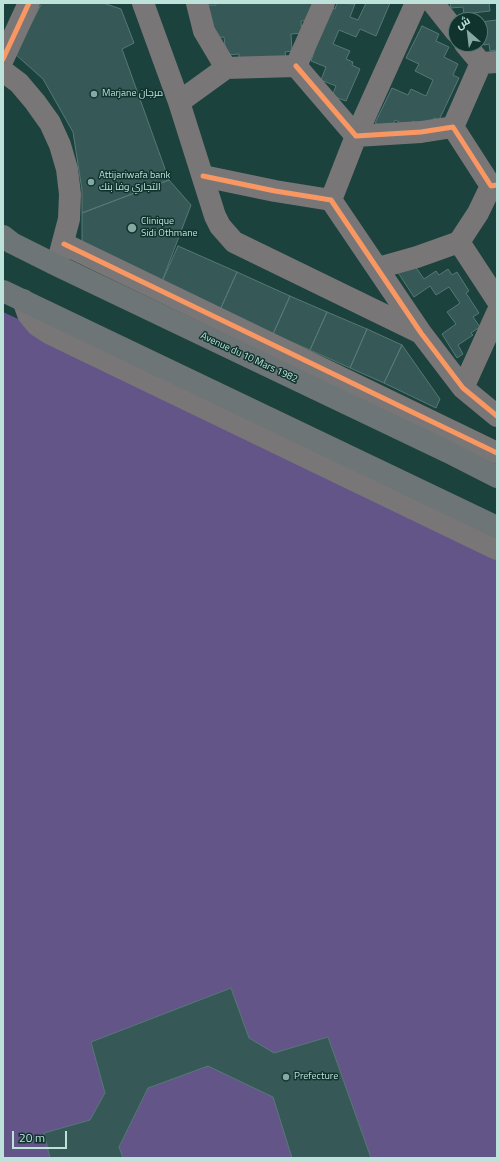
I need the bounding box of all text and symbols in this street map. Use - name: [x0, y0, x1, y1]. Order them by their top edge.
- north arrow: [448, 12, 488, 52]
- text: ش: [453, 12, 473, 33]
- place label: Marjane مرجان: [102, 88, 163, 100]
- marker: Marjane مرجان: [89, 89, 99, 99]
- place label: Attijariwafa bank التجاري وفا بنك: [99, 170, 170, 194]
- marker: Attijariwafa bank التجاري وفا بنك: [86, 177, 96, 187]
- place label: Clinique Sidi Othmane: [141, 216, 198, 240]
- marker: Clinique Sidi Othmane: [126, 222, 138, 234]
- street label: Avenue du 10 Mars 1982: [199, 330, 299, 386]
- place label: Prefecture: [294, 1071, 338, 1083]
- marker: Prefecture: [281, 1072, 291, 1082]
- scale bar: [14, 1123, 69, 1149]
- text: 20 m: [19, 1128, 45, 1147]

